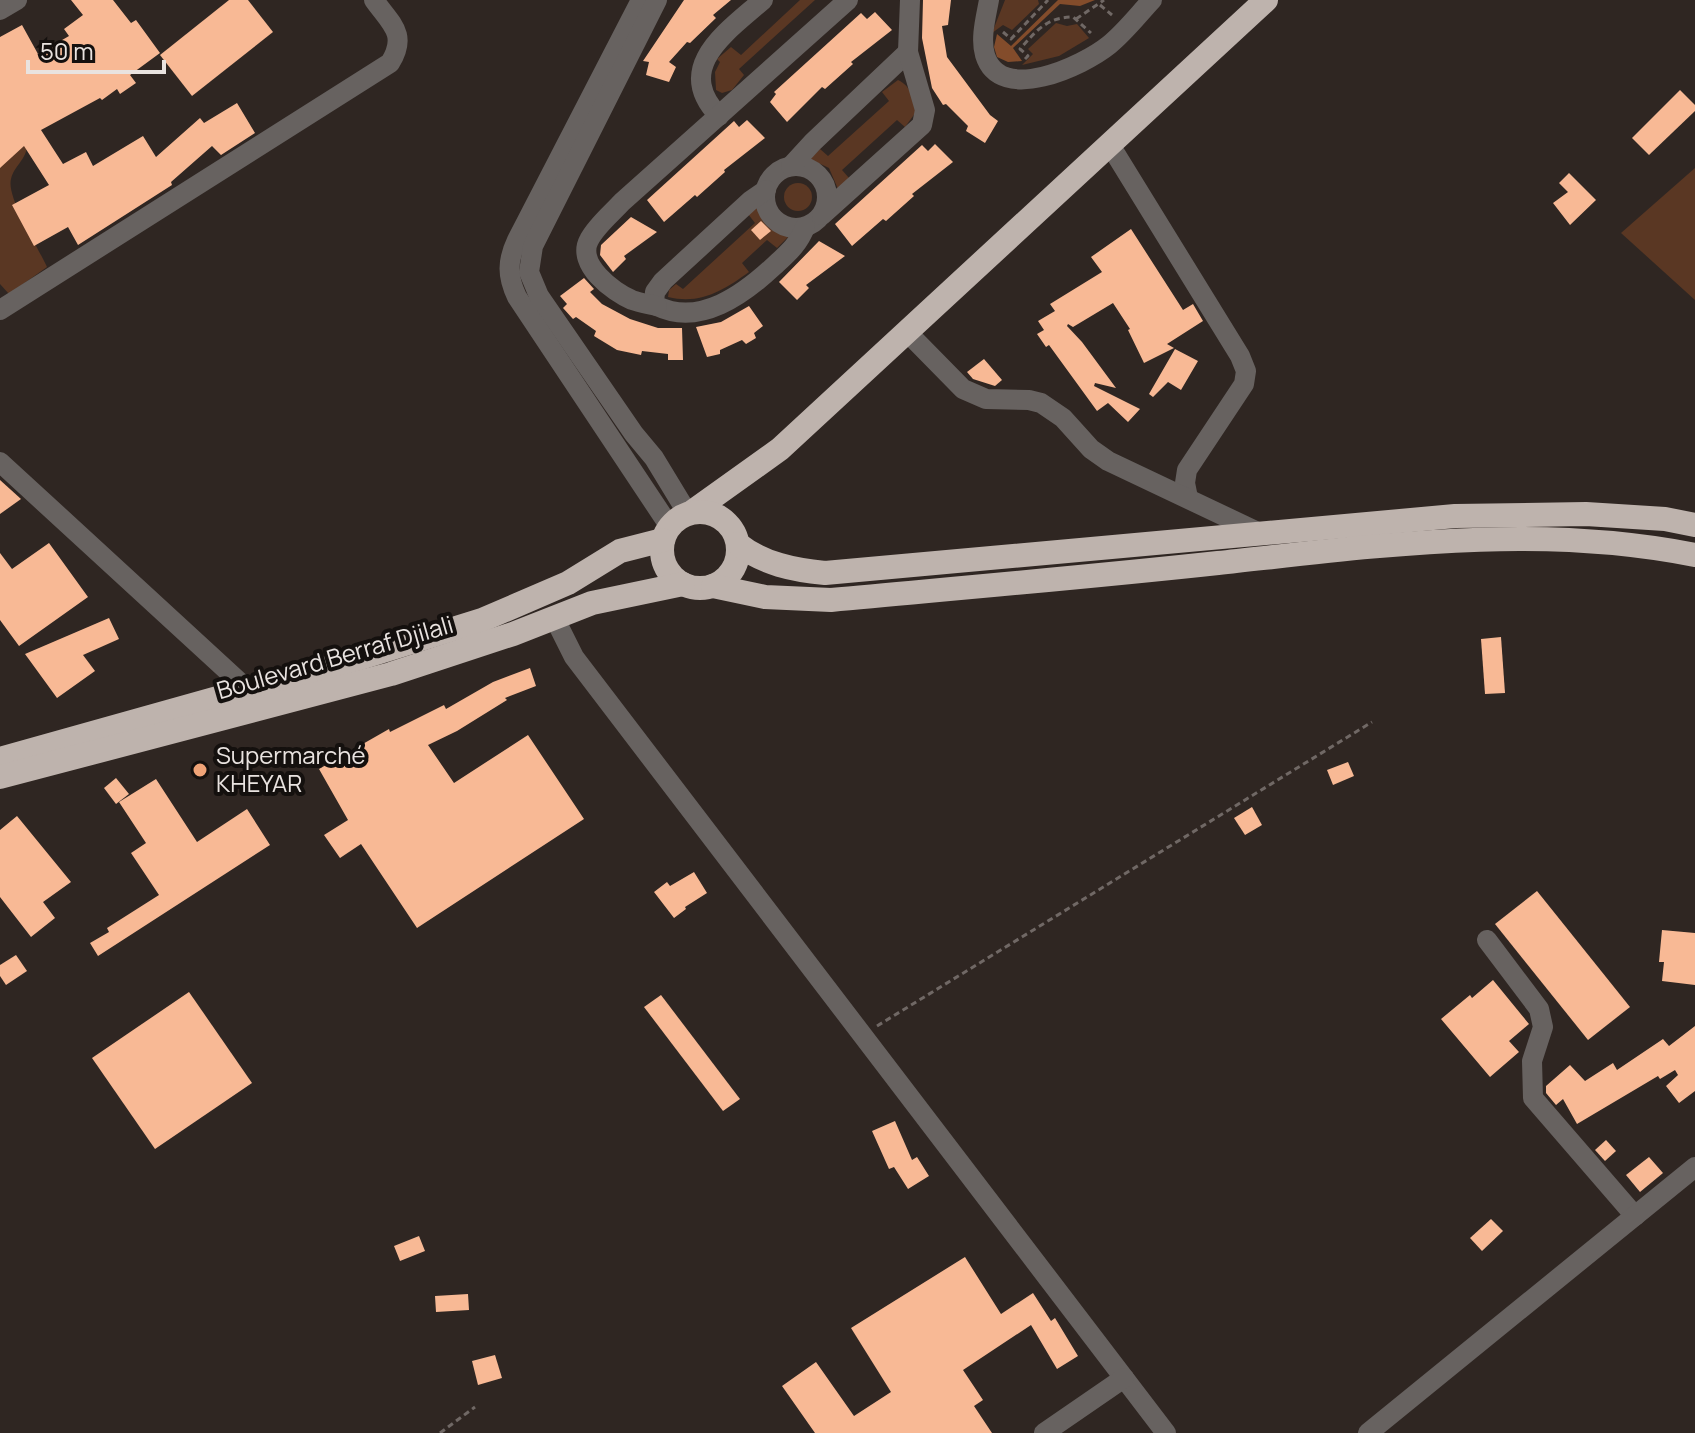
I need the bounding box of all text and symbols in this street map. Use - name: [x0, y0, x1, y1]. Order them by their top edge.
- scale bar: [28, 24, 164, 74]
- text: 50 m: [40, 34, 94, 67]
- street label: Boulevard Berraf Djilali: [212, 607, 457, 706]
- place label: Supermarché KHEYAR: [216, 738, 366, 799]
- marker: Supermarché KHEYAR: [191, 761, 209, 779]

